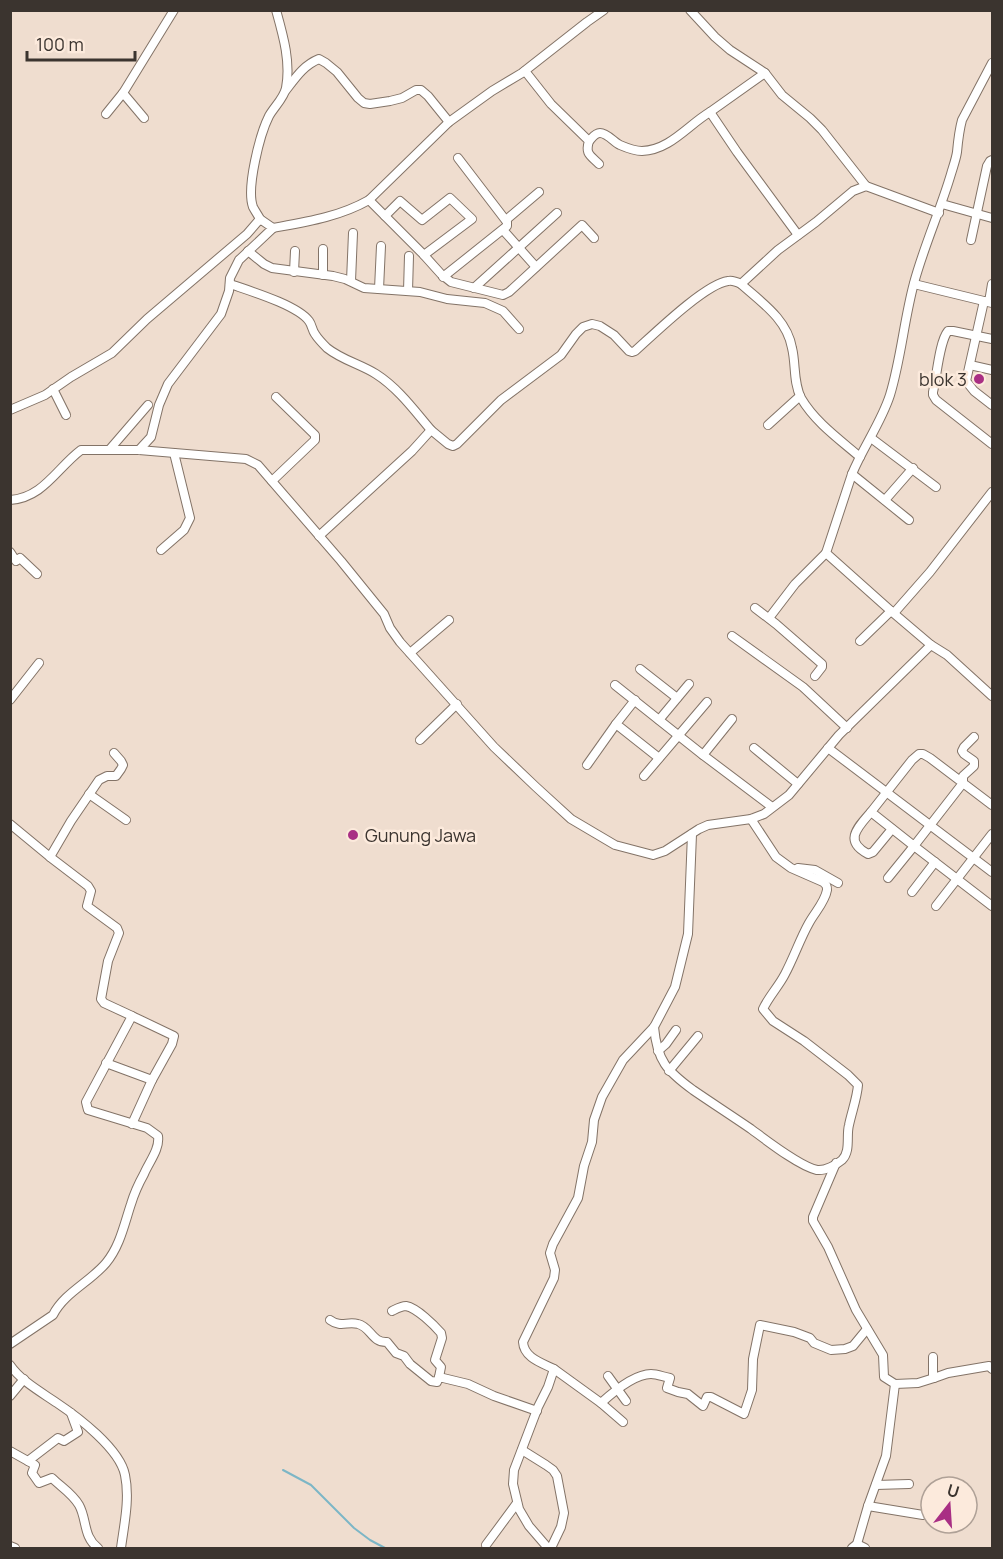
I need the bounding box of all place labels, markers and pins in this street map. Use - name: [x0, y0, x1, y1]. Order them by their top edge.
- place label: blok 3: [919, 367, 967, 391]
- marker: blok 3: [972, 372, 986, 386]
- place label: Gunung Jawa: [365, 823, 476, 847]
- marker: Gunung Jawa: [346, 828, 360, 842]

